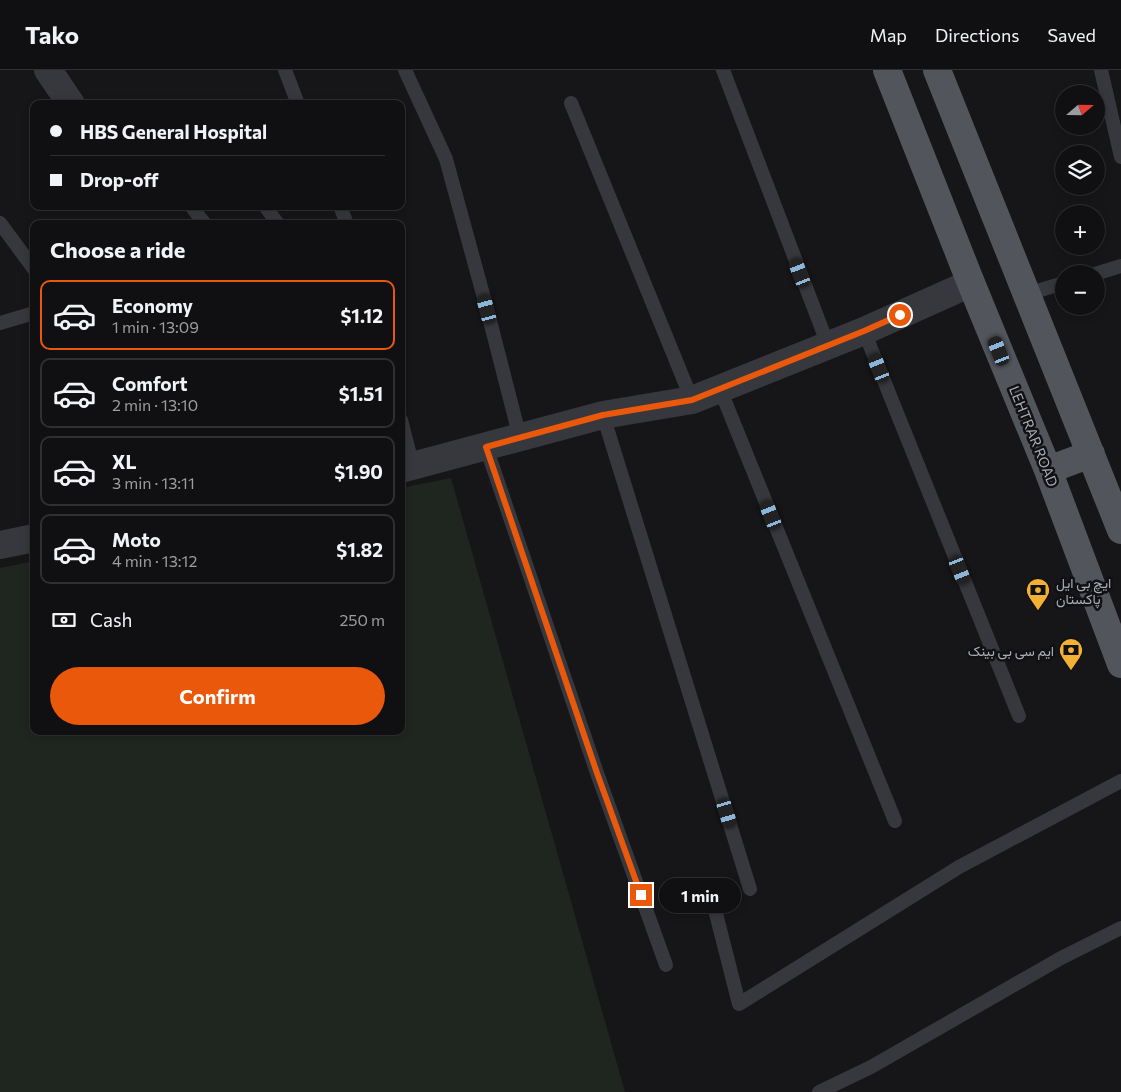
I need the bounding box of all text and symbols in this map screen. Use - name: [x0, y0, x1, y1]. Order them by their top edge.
- text: Tako: [25, 20, 79, 49]
- text: Map: [870, 24, 907, 46]
- text: Directions: [935, 24, 1019, 46]
- text: Saved: [1047, 24, 1096, 46]
- north arrow: [1055, 85, 1105, 135]
- map controls: [1055, 85, 1105, 315]
- text: HBS General Hospital: [80, 120, 267, 143]
- button: layers: [1055, 145, 1105, 195]
- text: Drop-off: [80, 168, 159, 191]
- button: +: [1055, 205, 1105, 255]
- text: Choose a ride: [50, 236, 185, 263]
- car: [787, 256, 812, 290]
- button: −: [1055, 265, 1105, 315]
- icon: car: [52, 293, 97, 338]
- car: [475, 293, 498, 325]
- text: Economy: [112, 294, 193, 317]
- text: $1.12: [340, 304, 383, 327]
- route start: [889, 304, 911, 326]
- text: 1 min · 13:09: [112, 317, 199, 336]
- car: [986, 334, 1011, 368]
- car: [866, 351, 891, 385]
- icon: car: [52, 371, 97, 416]
- text: Comfort: [112, 372, 188, 395]
- text: $1.51: [339, 382, 383, 405]
- street label: LEHTRAR ROAD: [1006, 383, 1062, 489]
- text: 2 min · 13:10: [112, 395, 198, 414]
- icon: car: [52, 449, 97, 494]
- text: XL: [112, 450, 137, 473]
- text: $1.90: [334, 460, 383, 483]
- text: 3 min · 13:11: [112, 473, 195, 492]
- car: [758, 498, 783, 532]
- icon: car: [52, 527, 97, 572]
- text: Moto: [112, 528, 161, 551]
- text: $1.82: [336, 538, 383, 561]
- text: 4 min · 13:12: [112, 551, 197, 570]
- car: [947, 553, 972, 587]
- place label: ایچ بی ایل پاکستان: [1056, 574, 1111, 609]
- bank icon: ایچ بی ایل پاکستان: [1025, 577, 1051, 611]
- icon: cash: [50, 606, 78, 634]
- text: Cash: [90, 608, 132, 631]
- text: 250 m: [339, 610, 385, 629]
- bank icon: ایم سی بی بینک: [1058, 637, 1084, 671]
- place label: ایم سی بی بینک: [968, 642, 1054, 660]
- button: Confirm: [50, 667, 385, 725]
- car: [715, 796, 738, 830]
- callout: 1 min: [658, 878, 741, 912]
- route end: [630, 884, 652, 906]
- text: 1 min: [681, 886, 719, 905]

